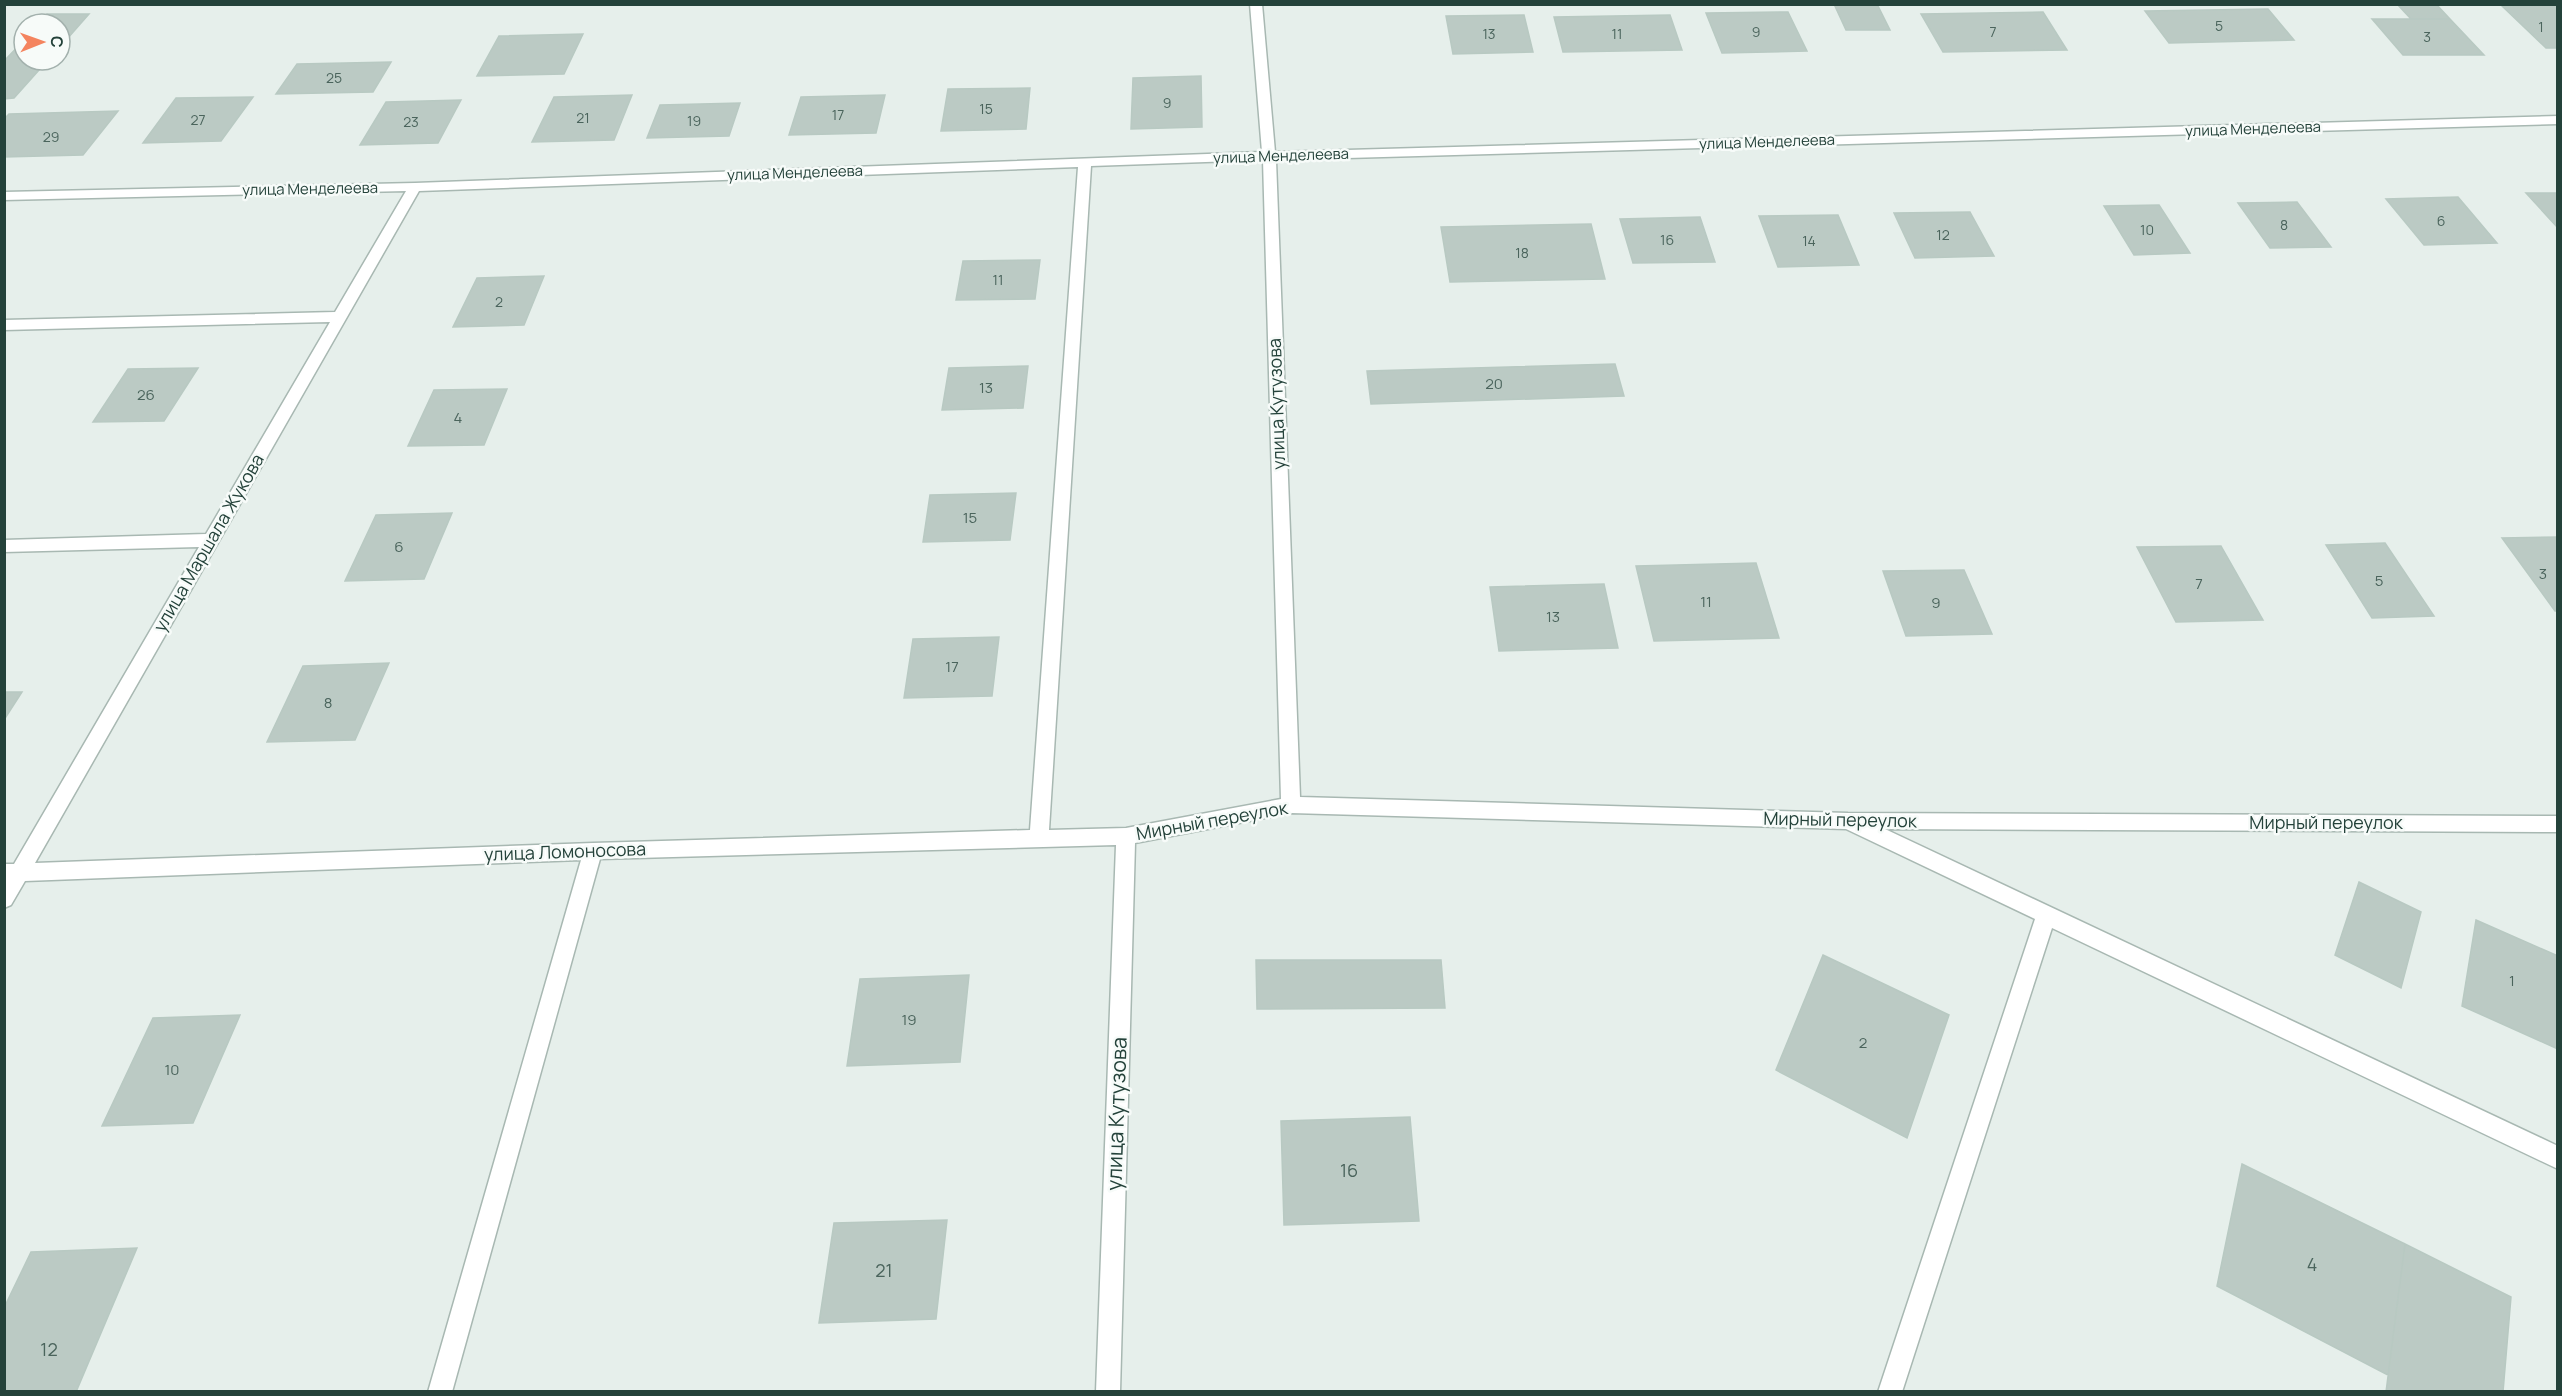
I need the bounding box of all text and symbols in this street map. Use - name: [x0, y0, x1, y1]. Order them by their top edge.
- north arrow: [12, 12, 72, 72]
- house number: 5: [2215, 16, 2223, 35]
- house number: 1: [2538, 17, 2544, 36]
- house number: 9: [1752, 22, 1760, 41]
- house number: 7: [1989, 22, 1997, 41]
- house number: 13: [1482, 24, 1496, 43]
- house number: 11: [1612, 24, 1622, 43]
- house number: 3: [2423, 27, 2431, 46]
- text: С: [46, 36, 68, 48]
- house number: 25: [326, 68, 342, 87]
- house number: 9: [1163, 93, 1171, 112]
- house number: 15: [979, 99, 993, 118]
- house number: 17: [832, 105, 844, 124]
- house number: 21: [576, 108, 590, 127]
- house number: 27: [190, 110, 206, 129]
- house number: 19: [687, 111, 701, 130]
- house number: 23: [403, 112, 419, 131]
- street label: улица Менделеева: [2185, 116, 2321, 141]
- house number: 29: [43, 127, 59, 146]
- street label: улица Менделеева: [1699, 129, 1835, 154]
- street label: улица Менделеева: [1213, 143, 1349, 168]
- street label: улица Менделеева: [727, 160, 863, 185]
- street label: улица Менделеева: [242, 177, 378, 200]
- house number: 6: [2437, 211, 2445, 230]
- house number: 8: [2280, 215, 2288, 234]
- house number: 10: [2140, 220, 2154, 239]
- house number: 12: [1936, 225, 1950, 244]
- house number: 16: [1660, 230, 1674, 249]
- house number: 14: [1802, 231, 1816, 250]
- house number: 18: [1515, 243, 1529, 262]
- house number: 11: [993, 270, 1003, 289]
- house number: 2: [495, 292, 503, 311]
- street label: улица Кутузова: [1262, 338, 1290, 470]
- house number: 20: [1485, 373, 1503, 394]
- house number: 13: [979, 377, 993, 398]
- house number: 26: [137, 384, 155, 405]
- house number: 4: [454, 407, 463, 428]
- street label: улица Маршала Жукова: [147, 449, 269, 636]
- house number: 15: [963, 507, 977, 528]
- house number: 6: [394, 536, 404, 557]
- house number: 3: [2539, 563, 2547, 584]
- house number: 5: [2375, 570, 2383, 591]
- house number: 7: [2195, 573, 2203, 594]
- house number: 11: [1700, 591, 1712, 612]
- house number: 9: [1931, 592, 1941, 613]
- house number: 13: [1546, 606, 1560, 627]
- house number: 17: [945, 656, 959, 677]
- house number: 8: [324, 692, 332, 713]
- street label: Мирный переулок: [1134, 795, 1290, 845]
- street label: Мирный переулок: [1763, 806, 1918, 832]
- street label: Мирный переулок: [2249, 810, 2404, 834]
- street label: улица Ломоносова: [484, 836, 646, 866]
- house number: 1: [2509, 970, 2515, 991]
- house number: 19: [901, 1009, 917, 1030]
- house number: 2: [1859, 1032, 1867, 1053]
- street label: улица Кутузова: [1099, 1037, 1133, 1191]
- house number: 10: [165, 1059, 180, 1080]
- house number: 16: [1340, 1158, 1358, 1182]
- house number: 4: [2307, 1252, 2317, 1276]
- house number: 21: [875, 1258, 893, 1282]
- house number: 12: [40, 1337, 58, 1361]

